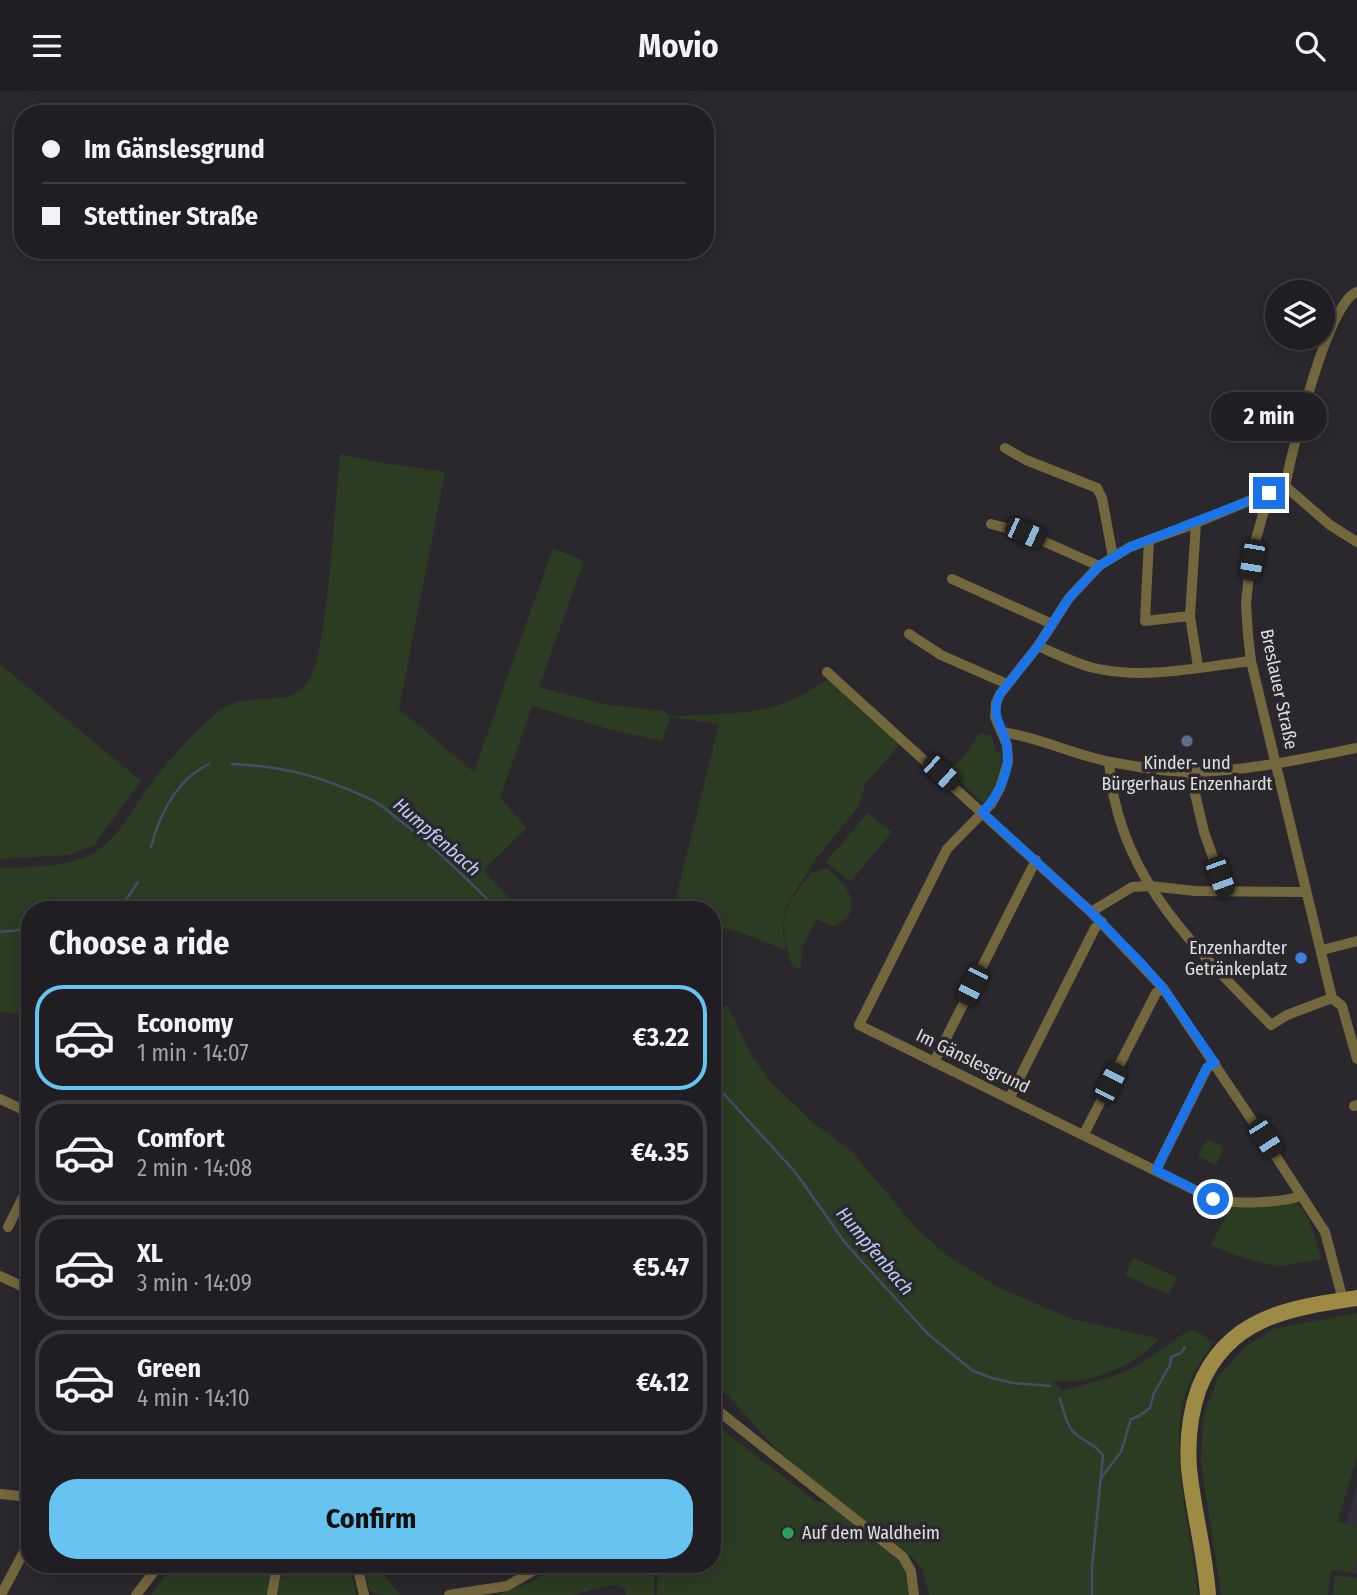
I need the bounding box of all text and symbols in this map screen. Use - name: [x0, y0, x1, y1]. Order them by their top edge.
- icon: menu: [28, 27, 66, 65]
- text: Movio: [638, 27, 719, 65]
- icon: search: [1291, 27, 1329, 65]
- text: Im Gänslesgrund: [84, 134, 265, 165]
- text: Stettiner Straße: [84, 201, 258, 232]
- map controls: [1265, 280, 1335, 350]
- button: layers: [1265, 280, 1335, 350]
- callout: 2 min: [1211, 391, 1327, 441]
- text: 2 min: [1244, 402, 1295, 430]
- route end: [1253, 477, 1285, 509]
- car: [1002, 515, 1049, 551]
- car: [1239, 537, 1266, 583]
- street label: Breslauer Straße: [1256, 627, 1303, 751]
- marker: Kinder- und Bürgerhaus Enzenhardt: [1179, 733, 1195, 749]
- car: [919, 751, 964, 795]
- place label: Kinder- und Bürgerhaus Enzenhardt: [1102, 752, 1273, 795]
- water label: Humpfenbach: [389, 793, 485, 881]
- car: [1203, 854, 1238, 900]
- text: Choose a ride: [49, 924, 230, 962]
- place label: Enzenhardter Getränkeplatz: [1185, 937, 1288, 980]
- marker: Enzenhardter Getränkeplatz: [1293, 950, 1309, 966]
- car: [954, 962, 991, 1008]
- icon: car: [53, 1006, 116, 1069]
- text: Economy: [137, 1008, 233, 1039]
- text: €3.22: [633, 1022, 689, 1053]
- street label: Im Gänslesgrund: [913, 1024, 1033, 1098]
- text: 1 min · 14:07: [137, 1039, 249, 1067]
- car: [1092, 1060, 1129, 1106]
- car: [1245, 1115, 1286, 1161]
- icon: car: [53, 1121, 116, 1184]
- text: Comfort: [137, 1123, 225, 1154]
- text: €4.35: [631, 1137, 689, 1168]
- text: 2 min · 14:08: [137, 1154, 252, 1182]
- route start: [1197, 1183, 1229, 1215]
- water label: Humpfenbach: [831, 1202, 919, 1300]
- icon: car: [53, 1236, 116, 1299]
- text: XL: [137, 1238, 163, 1269]
- text: €5.47: [633, 1252, 689, 1283]
- text: 3 min · 14:09: [137, 1269, 252, 1297]
- icon: car: [53, 1351, 116, 1414]
- text: Green: [137, 1353, 201, 1384]
- text: €4.12: [636, 1367, 689, 1398]
- text: 4 min · 14:10: [137, 1384, 250, 1412]
- button: Confirm: [49, 1479, 693, 1559]
- place label: Auf dem Waldheim: [802, 1522, 940, 1544]
- marker: Auf dem Waldheim: [780, 1525, 796, 1541]

